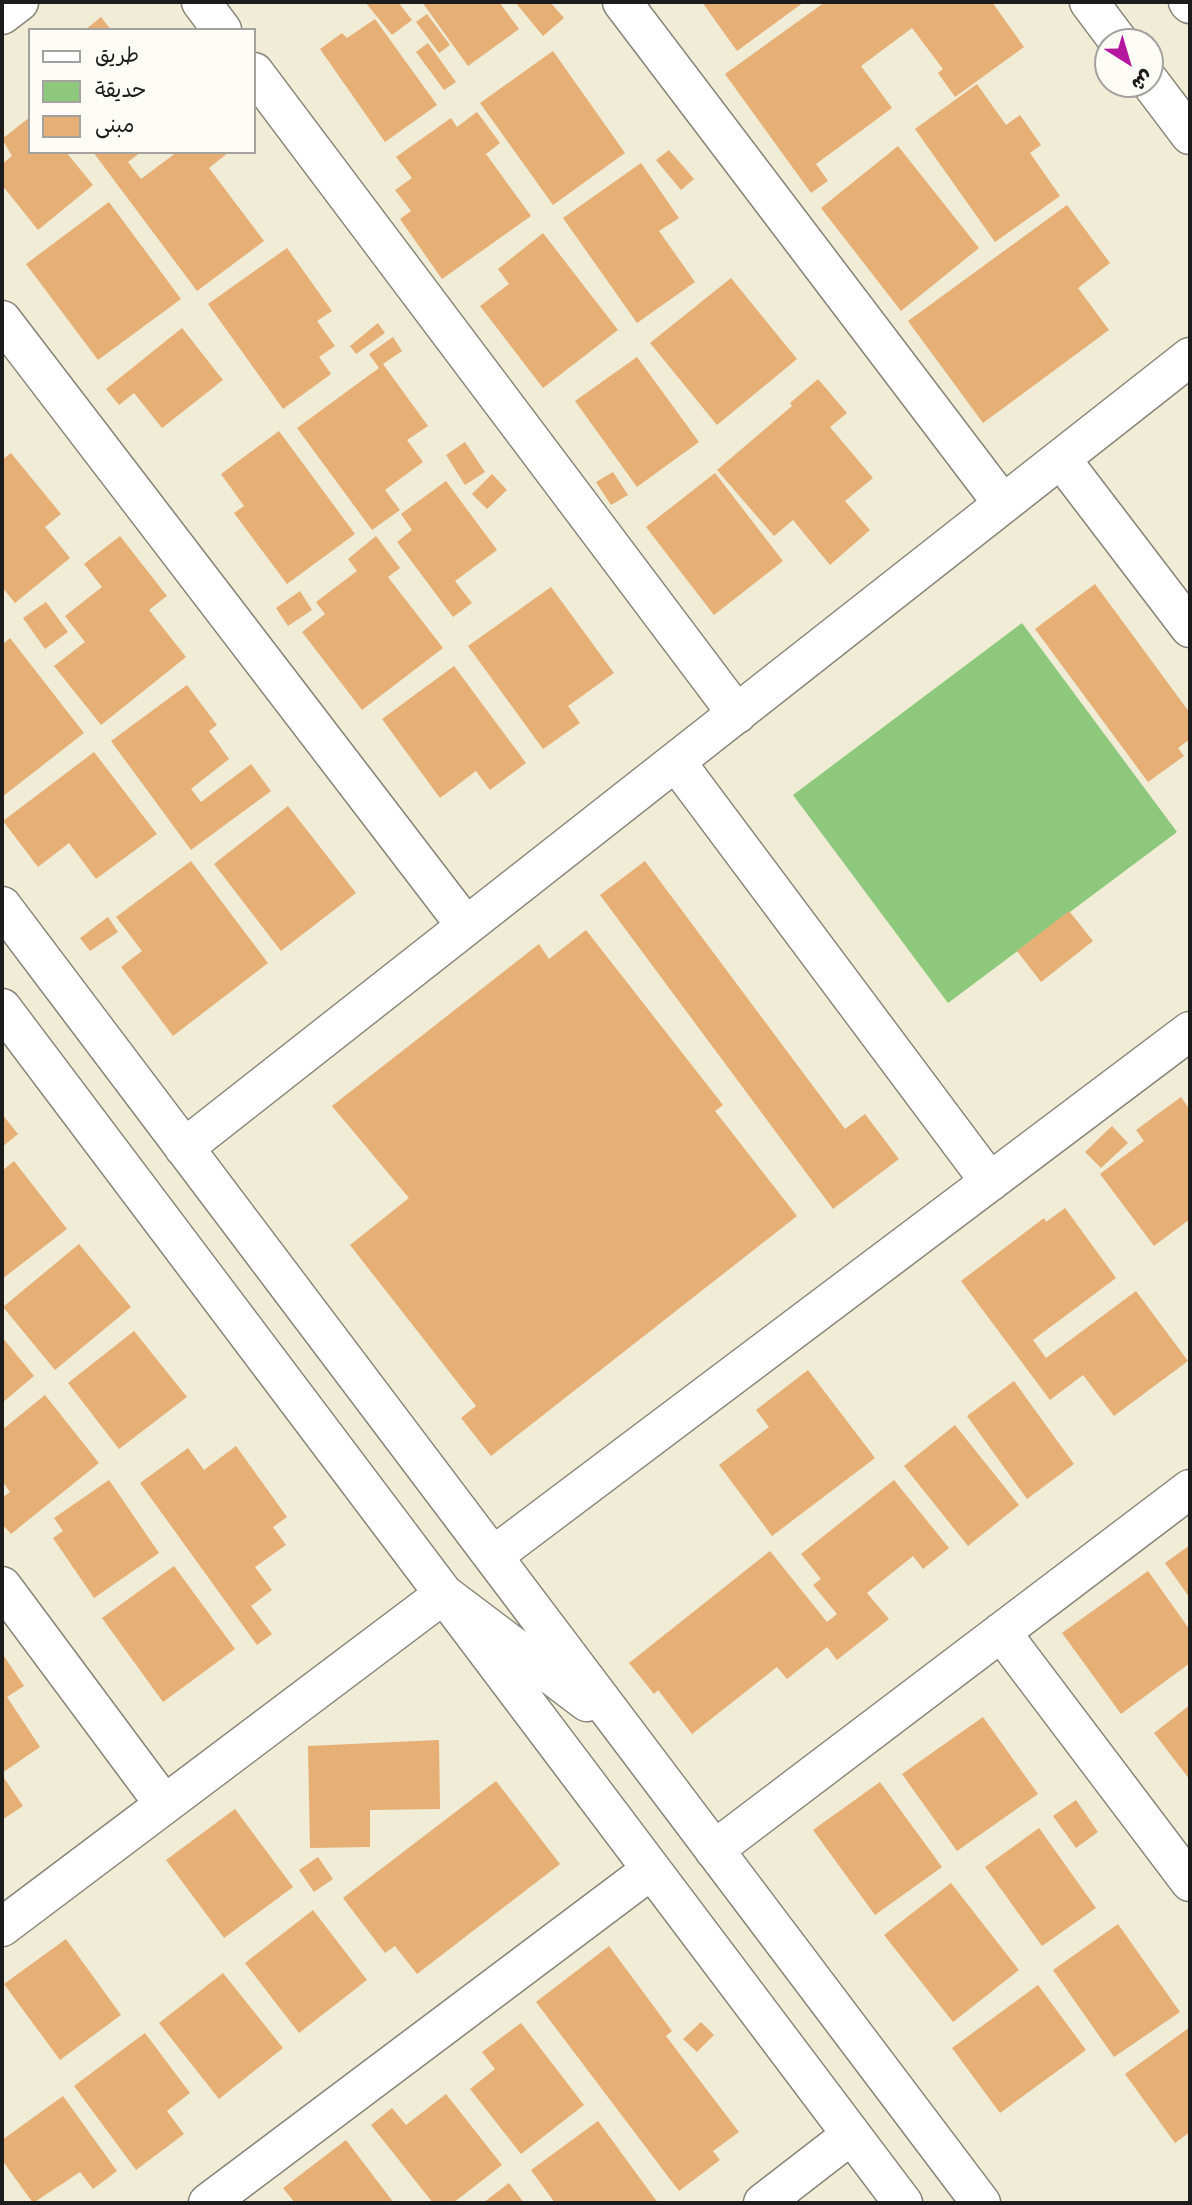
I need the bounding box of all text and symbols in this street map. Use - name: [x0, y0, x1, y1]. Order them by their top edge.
- legend: [28, 28, 256, 154]
- north arrow: [1094, 28, 1164, 98]
- text: طريق: [95, 43, 139, 73]
- text: ش: [1124, 62, 1157, 96]
- text: حديقة: [95, 78, 146, 108]
- text: مبنى: [95, 113, 134, 143]

